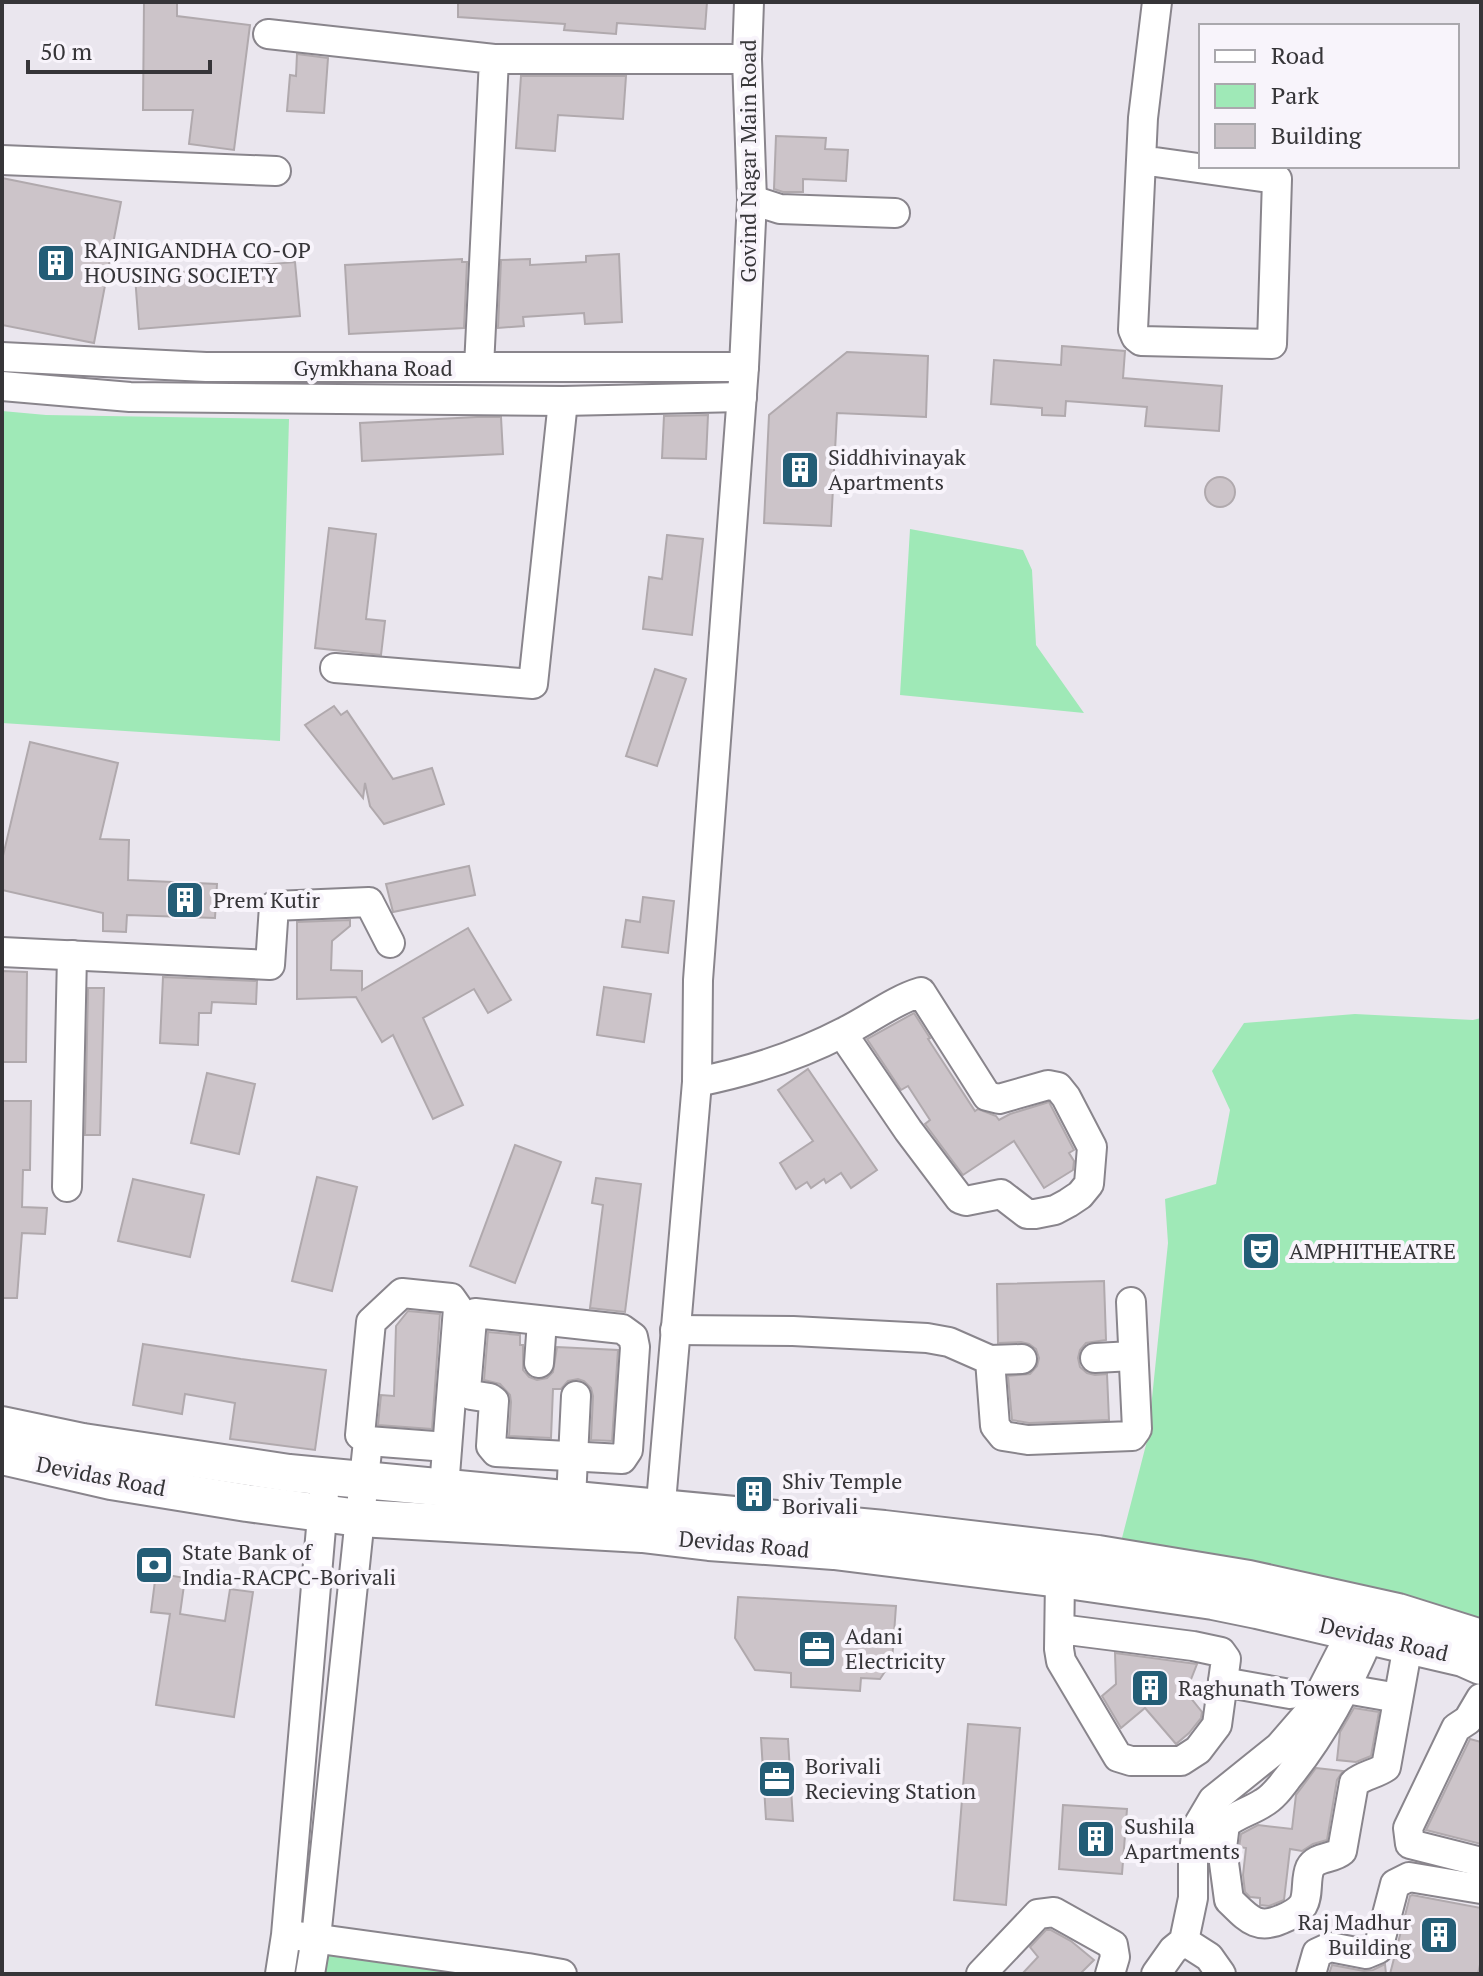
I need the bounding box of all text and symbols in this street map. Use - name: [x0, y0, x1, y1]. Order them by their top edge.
- scale bar: [28, 24, 210, 74]
- legend: [1199, 24, 1459, 168]
- text: 50 m: [40, 35, 92, 67]
- street label: Govind Nagar Main Road: [733, 39, 762, 283]
- text: Road: [1271, 39, 1325, 71]
- text: Park: [1271, 79, 1320, 111]
- text: Building: [1271, 119, 1362, 151]
- place label: RAJNIGANDHA CO-OP HOUSING SOCIETY: [84, 235, 311, 289]
- building icon: RAJNIGANDHA CO-OP HOUSING SOCIETY: [35, 242, 77, 284]
- street label: Gymkhana Road: [293, 353, 453, 382]
- place label: Siddhivinayak Apartments: [828, 442, 967, 496]
- building icon: Siddhivinayak Apartments: [779, 449, 821, 491]
- building icon: Prem Kutir: [164, 879, 206, 921]
- place label: Prem Kutir: [213, 885, 321, 914]
- theatre icon: AMPHITHEATRE: [1240, 1230, 1282, 1272]
- place label: AMPHITHEATRE: [1289, 1236, 1456, 1265]
- street label: Devidas Road: [34, 1449, 168, 1502]
- place label: Shiv Temple Borivali: [782, 1466, 902, 1520]
- building icon: Shiv Temple Borivali: [733, 1473, 775, 1515]
- street label: Devidas Road: [677, 1523, 811, 1564]
- place label: State Bank of India-RACPC-Borivali: [182, 1537, 396, 1591]
- bank icon: State Bank of India-RACPC-Borivali: [133, 1544, 175, 1586]
- street label: Devidas Road: [1317, 1610, 1451, 1667]
- place label: Adani Electricity: [845, 1621, 946, 1675]
- office icon: Adani Electricity: [796, 1628, 838, 1670]
- building icon: Raghunath Towers: [1129, 1667, 1171, 1709]
- place label: Raghunath Towers: [1178, 1673, 1360, 1702]
- place label: Borivali Recieving Station: [805, 1751, 976, 1805]
- office icon: Borivali Recieving Station: [756, 1758, 798, 1800]
- place label: Sushila Apartments: [1124, 1811, 1240, 1865]
- building icon: Sushila Apartments: [1075, 1818, 1117, 1860]
- place label: Raj Madhur Building: [1298, 1907, 1412, 1961]
- building icon: Raj Madhur Building: [1418, 1914, 1460, 1956]

